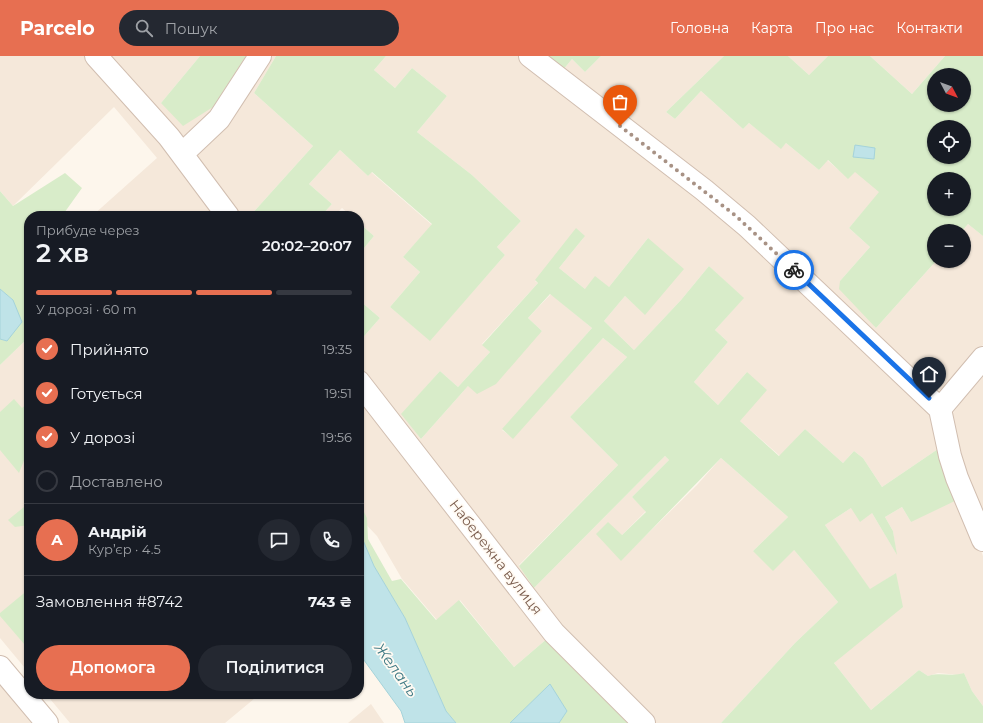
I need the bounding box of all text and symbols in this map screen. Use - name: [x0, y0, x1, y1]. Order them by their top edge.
- search box: [119, 10, 399, 46]
- text: Parcelo: [20, 17, 95, 40]
- icon: search: [133, 17, 155, 39]
- text: Пошук: [165, 19, 218, 38]
- text: Головна: [670, 19, 729, 37]
- text: Карта: [751, 19, 793, 37]
- text: Про нас: [815, 19, 874, 37]
- text: Контакти: [896, 19, 963, 37]
- north arrow: [927, 68, 971, 112]
- map controls: [927, 68, 971, 268]
- pin: [603, 85, 637, 126]
- icon: bag: [609, 91, 631, 113]
- button: locate: [927, 120, 971, 164]
- button: +: [927, 172, 971, 216]
- text: Прибуде через: [36, 222, 140, 238]
- button: −: [927, 224, 971, 268]
- text: 20:02–20:07: [262, 236, 352, 255]
- text: 2 хв: [36, 237, 89, 269]
- courier: [774, 250, 814, 290]
- icon: bike: [783, 259, 805, 281]
- text: У дорозі · 60 m: [36, 301, 136, 317]
- icon: check: [36, 338, 58, 360]
- text: Прийнято: [70, 340, 149, 359]
- text: 19:35: [322, 341, 352, 357]
- pin: [912, 357, 946, 398]
- icon: home: [918, 363, 940, 385]
- icon: check: [36, 382, 58, 404]
- text: Готується: [70, 384, 143, 403]
- text: 19:51: [325, 385, 352, 401]
- icon: check: [36, 426, 58, 448]
- text: У дорозі: [70, 428, 135, 447]
- text: 19:56: [321, 429, 352, 445]
- text: Доставлено: [70, 472, 163, 491]
- street label: Набережна вулиця: [446, 496, 546, 618]
- button: chat: [258, 519, 300, 561]
- button: phone: [310, 519, 352, 561]
- text: Андрій: [88, 522, 147, 541]
- text: А: [51, 530, 63, 549]
- text: Кур’єр · 4.5: [88, 541, 161, 557]
- text: Замовлення #8742: [36, 592, 183, 611]
- text: 743 ₴: [308, 592, 352, 611]
- water label: Желань: [370, 638, 422, 700]
- button: Допомога: [36, 645, 190, 691]
- button: Поділитися: [198, 645, 352, 691]

